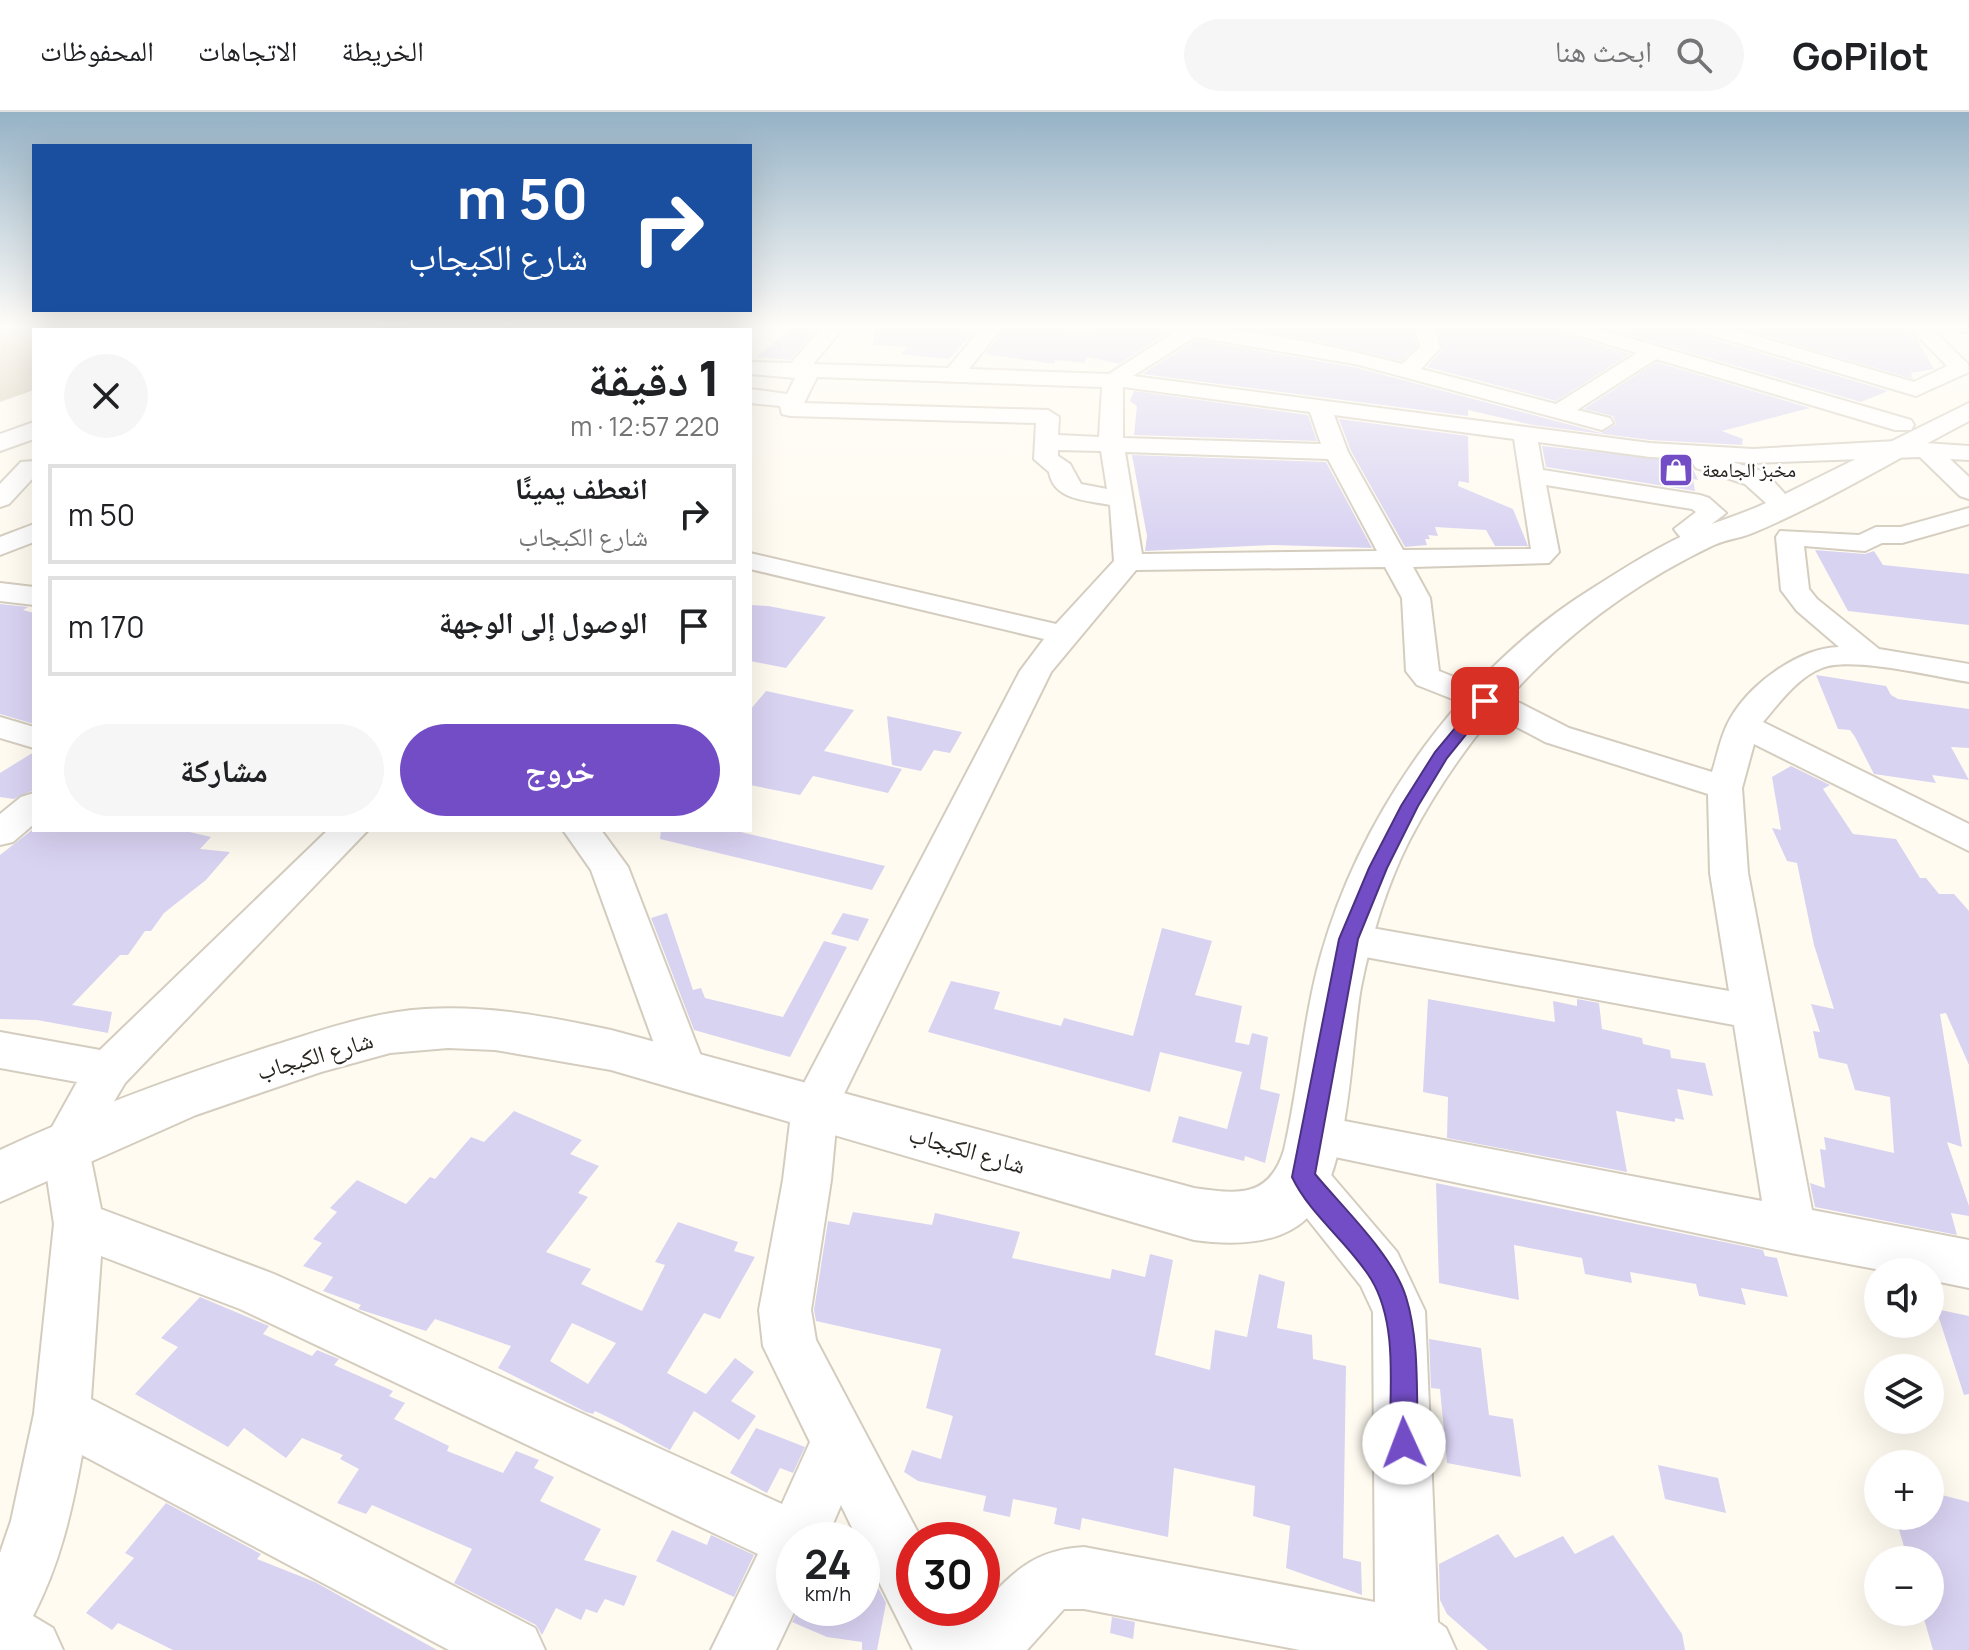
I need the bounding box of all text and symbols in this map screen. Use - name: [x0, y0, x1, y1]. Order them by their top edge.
- search box: [1184, 19, 1744, 91]
- text: GoPilot: [1792, 29, 1929, 81]
- text: ابحث هنا: [1555, 30, 1652, 71]
- text: المحفوظات: [40, 31, 154, 69]
- text: الاتجاهات: [198, 31, 297, 69]
- text: الخريطة: [341, 31, 424, 69]
- icon: search: [1672, 33, 1716, 77]
- text: 50 m: [457, 159, 588, 236]
- icon: right: [616, 176, 720, 280]
- text: شارع الكبجاب: [408, 232, 588, 281]
- text: 1 دقيقة: [588, 345, 720, 410]
- button: close: [64, 354, 148, 438]
- text: 220 m · 12:57: [570, 408, 720, 444]
- shop icon: مخبز الجامعة: [1657, 451, 1695, 489]
- place label: مخبز الجامعة: [1702, 456, 1796, 483]
- text: انعطف يمينًا: [515, 467, 648, 508]
- icon: right: [672, 492, 716, 536]
- text: 50 m: [68, 494, 135, 535]
- text: شارع الكبجاب: [518, 518, 648, 554]
- text: الوصول إلى الوجهة: [439, 601, 648, 642]
- icon: arrive: [672, 604, 716, 648]
- text: 170 m: [68, 606, 145, 647]
- pin: [1451, 667, 1519, 735]
- icon: arrive: [1463, 679, 1507, 723]
- button: مشاركة: [64, 724, 384, 816]
- button: خروج: [400, 724, 720, 816]
- street label: شارع الكبجاب: [252, 1022, 377, 1087]
- street label: شارع الكبجاب: [905, 1116, 1030, 1181]
- map controls: [1864, 1258, 1944, 1626]
- button: sound: [1864, 1258, 1944, 1338]
- button: layers: [1864, 1354, 1944, 1434]
- position arrow: [1362, 1401, 1446, 1485]
- button: +: [1864, 1450, 1944, 1530]
- speed limit sign: 30: [896, 1522, 1000, 1626]
- text: 24: [804, 1536, 852, 1591]
- button: −: [1864, 1546, 1944, 1626]
- text: km/h: [805, 1580, 851, 1607]

